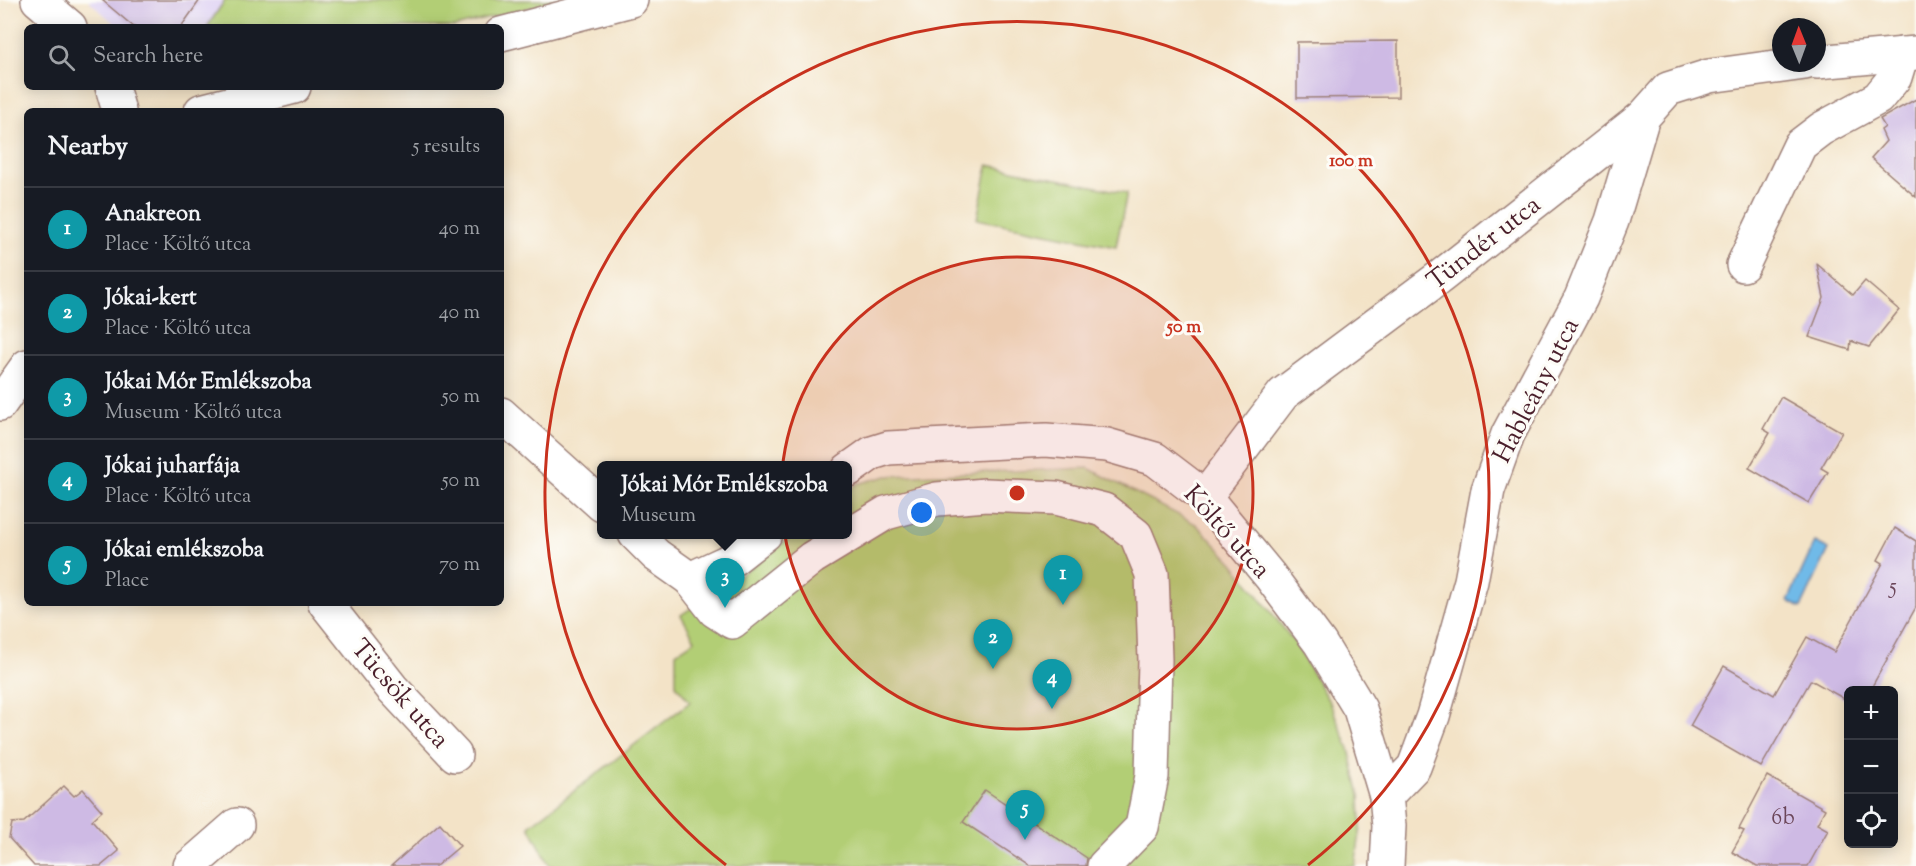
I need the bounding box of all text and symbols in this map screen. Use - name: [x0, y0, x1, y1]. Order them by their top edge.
- north arrow: [1772, 18, 1826, 72]
- search box: [24, 24, 504, 90]
- icon: search: [45, 41, 78, 74]
- text: Search here: [93, 41, 203, 73]
- text: Nearby: [48, 129, 128, 166]
- text: 5 results: [413, 133, 480, 162]
- text: 100 m: [1329, 149, 1373, 175]
- street label: Tündér utca: [1420, 188, 1549, 300]
- text: Anakreon: [105, 199, 201, 231]
- text: 1: [64, 215, 71, 244]
- text: 40 m: [439, 215, 480, 244]
- text: Place · Költő utca: [105, 231, 251, 260]
- text: Jókai-kert: [105, 283, 197, 315]
- text: 2: [63, 299, 72, 328]
- text: 40 m: [439, 299, 480, 328]
- street label: Hableány utca: [1485, 312, 1590, 470]
- text: Place · Költő utca: [105, 315, 251, 344]
- text: 50 m: [1165, 315, 1201, 341]
- text: Jókai Mór Emlékszoba: [105, 367, 312, 399]
- text: 3: [63, 383, 72, 412]
- text: 50 m: [442, 383, 480, 412]
- text: Museum · Költő utca: [105, 399, 282, 428]
- text: Jókai juharfája: [105, 451, 240, 483]
- popup: [597, 461, 852, 539]
- text: 4: [62, 467, 73, 496]
- text: 50 m: [442, 467, 480, 496]
- text: Jókai Mór Emlékszoba: [621, 470, 828, 502]
- street label: Költő utca: [1174, 478, 1278, 588]
- text: Place · Költő utca: [105, 483, 251, 512]
- centre of rings: [1007, 483, 1027, 503]
- your location: [907, 498, 936, 527]
- text: Museum: [621, 502, 696, 531]
- text: Jókai emlékszoba: [105, 535, 264, 567]
- text: 5: [64, 551, 71, 580]
- text: 70 m: [439, 551, 480, 580]
- pin: 1: [1044, 556, 1082, 605]
- pin: 3: [706, 558, 744, 608]
- text: Place: [105, 567, 149, 596]
- house number: 5: [1887, 572, 1897, 604]
- pin: 2: [974, 620, 1012, 669]
- street label: Tücsök utca: [341, 632, 457, 757]
- pin: 4: [1032, 660, 1072, 709]
- map controls: [1844, 686, 1898, 848]
- button: +: [1844, 686, 1898, 740]
- button: −: [1844, 740, 1898, 794]
- pin: 5: [1006, 790, 1044, 840]
- button: locate: [1844, 794, 1898, 848]
- house number: 6b: [1771, 803, 1795, 835]

